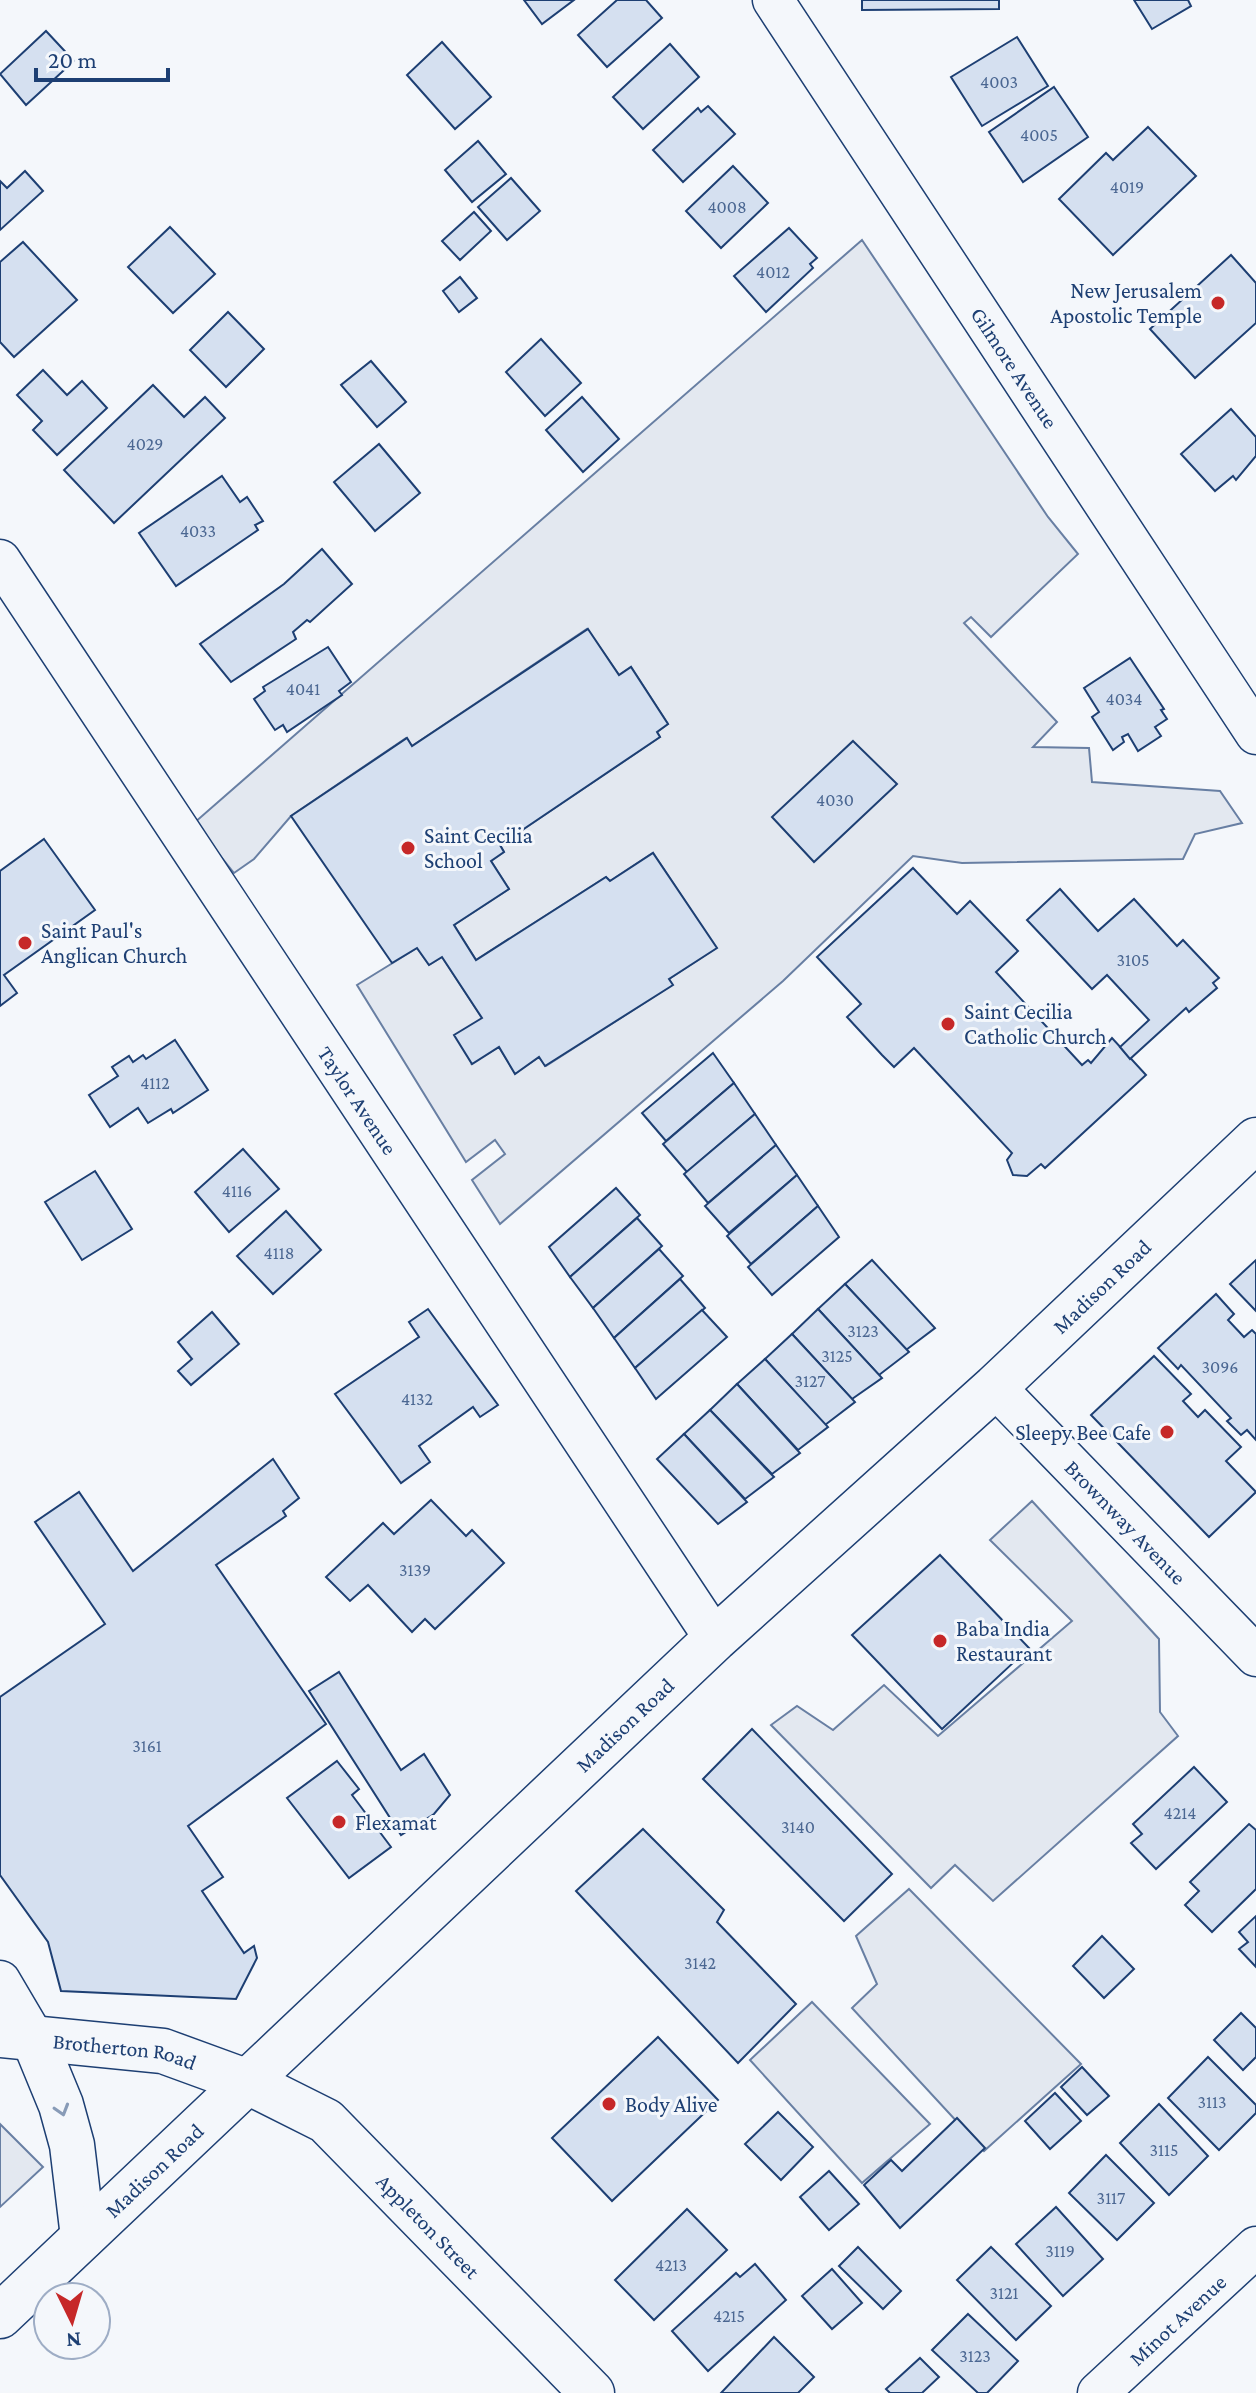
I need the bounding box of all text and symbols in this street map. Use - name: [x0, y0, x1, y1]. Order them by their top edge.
- scale bar: [36, 32, 168, 82]
- text: 20 m: [48, 46, 97, 73]
- house number: 4003: [980, 72, 1018, 92]
- house number: 4005: [1020, 125, 1058, 145]
- house number: 4019: [1110, 177, 1144, 197]
- house number: 4008: [707, 197, 747, 217]
- house number: 4012: [756, 262, 790, 282]
- place label: New Jerusalem Apostolic Temple: [1050, 278, 1202, 328]
- marker: New Jerusalem Apostolic Temple: [1209, 294, 1227, 312]
- street label: Gilmore Avenue: [966, 302, 1063, 433]
- house number: 4029: [127, 434, 163, 454]
- house number: 4033: [180, 521, 216, 541]
- house number: 4041: [286, 679, 320, 699]
- house number: 4034: [1106, 689, 1142, 709]
- house number: 4030: [816, 790, 854, 810]
- place label: Saint Cecilia School: [424, 823, 533, 873]
- marker: Saint Cecilia School: [399, 839, 417, 857]
- place label: Saint Paul's Anglican Church: [41, 918, 188, 968]
- marker: Saint Paul's Anglican Church: [16, 934, 34, 952]
- house number: 3105: [1116, 950, 1150, 970]
- place label: Saint Cecilia Catholic Church: [964, 999, 1107, 1049]
- marker: Saint Cecilia Catholic Church: [939, 1015, 957, 1033]
- street label: Taylor Avenue: [313, 1041, 402, 1159]
- house number: 4112: [140, 1073, 170, 1093]
- house number: 4116: [222, 1181, 252, 1201]
- street label: Madison Road: [1048, 1234, 1156, 1339]
- house number: 4118: [264, 1243, 294, 1263]
- house number: 3123: [847, 1321, 879, 1341]
- house number: 3125: [821, 1346, 853, 1366]
- house number: 3096: [1201, 1357, 1239, 1377]
- house number: 3127: [794, 1371, 826, 1391]
- house number: 4132: [401, 1389, 433, 1409]
- place label: Sleepy Bee Cafe: [1015, 1420, 1151, 1445]
- marker: Sleepy Bee Cafe: [1158, 1423, 1176, 1441]
- street label: Brownway Avenue: [1060, 1455, 1191, 1590]
- house number: 3139: [399, 1560, 431, 1580]
- place label: Baba India Restaurant: [956, 1616, 1053, 1666]
- marker: Baba India Restaurant: [931, 1632, 949, 1650]
- street label: Madison Road: [570, 1672, 679, 1777]
- house number: 3161: [132, 1736, 162, 1756]
- house number: 4214: [1164, 1803, 1196, 1823]
- place label: Flexamat: [355, 1810, 437, 1835]
- marker: Flexamat: [330, 1813, 348, 1831]
- house number: 3140: [781, 1817, 815, 1837]
- house number: 3142: [684, 1953, 716, 1973]
- street label: Brotherton Road: [52, 2028, 200, 2075]
- place label: Body Alive: [625, 2092, 717, 2117]
- house number: 3113: [1197, 2092, 1227, 2112]
- marker: Body Alive: [600, 2095, 618, 2113]
- one-way arrow: [53, 2102, 69, 2116]
- street label: Madison Road: [100, 2118, 209, 2223]
- house number: 3115: [1150, 2140, 1179, 2160]
- street label: Appleton Street: [371, 2169, 485, 2284]
- house number: 3117: [1097, 2188, 1125, 2208]
- house number: 3119: [1045, 2241, 1075, 2261]
- house number: 4213: [655, 2255, 687, 2275]
- street label: Minot Avenue: [1124, 2269, 1231, 2371]
- north arrow: [32, 2281, 112, 2361]
- house number: 3121: [989, 2283, 1019, 2303]
- house number: 4215: [713, 2306, 745, 2326]
- text: N: [65, 2327, 82, 2354]
- house number: 3123: [959, 2346, 991, 2366]

